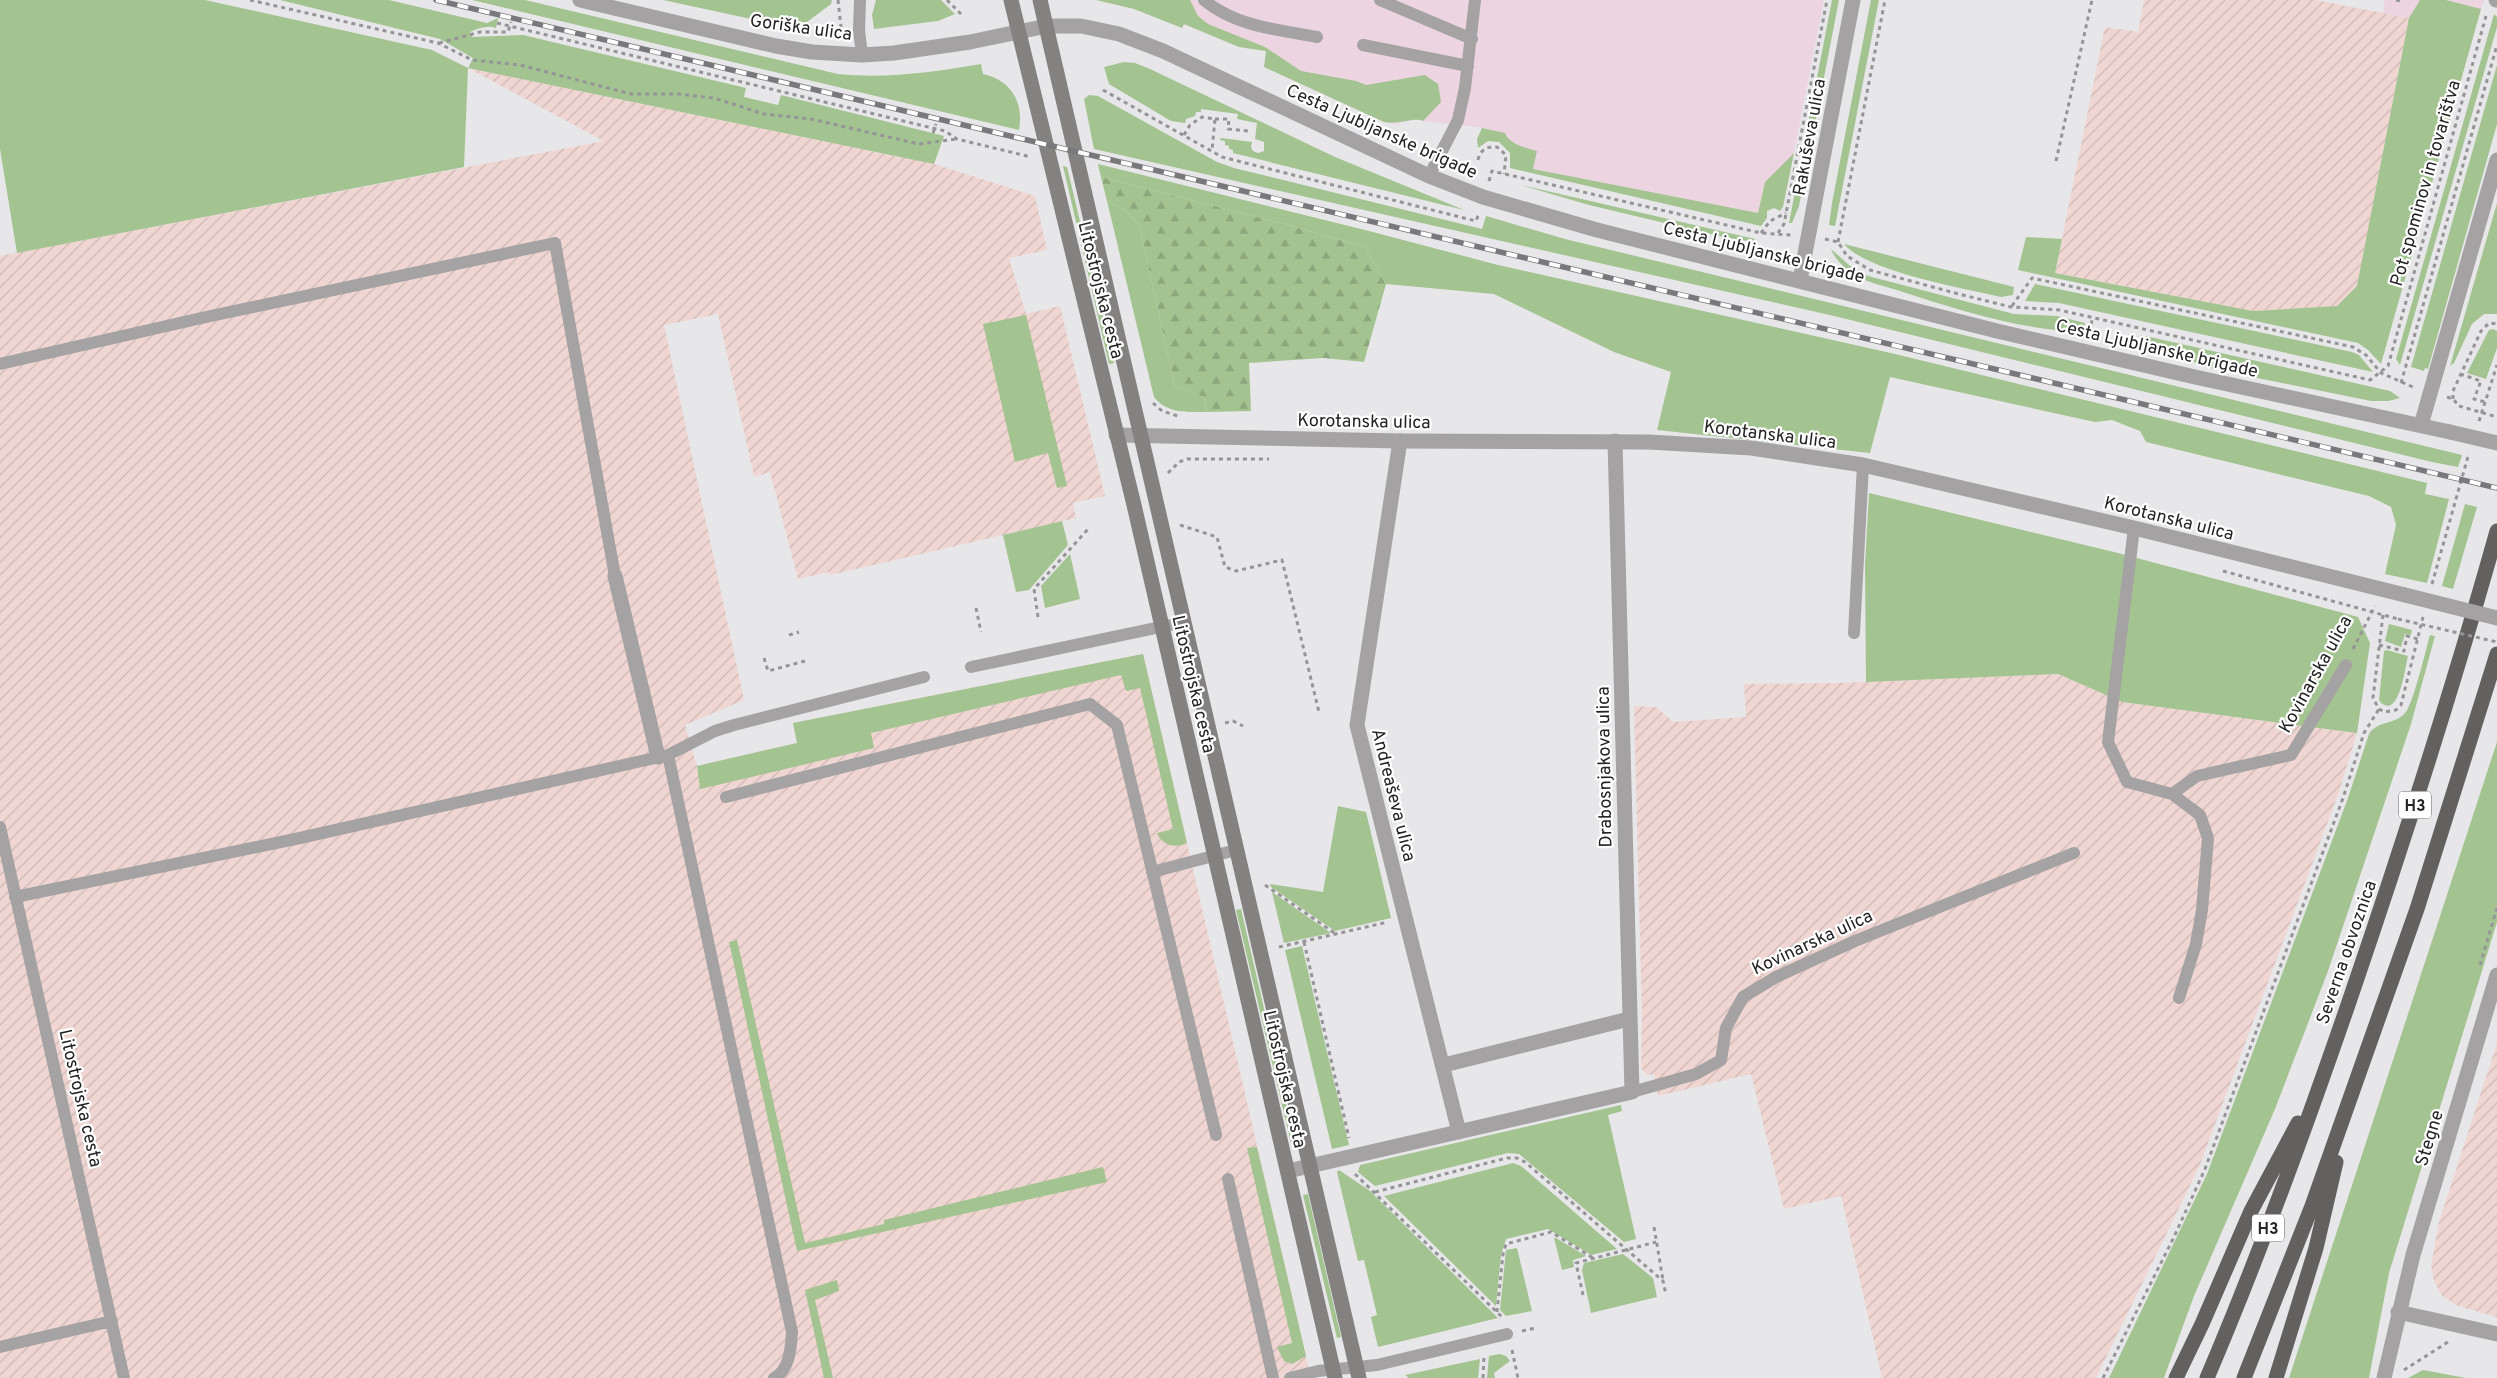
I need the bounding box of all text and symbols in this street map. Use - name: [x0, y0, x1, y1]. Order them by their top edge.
- street label: Goriška ulica: [748, 10, 853, 47]
- street label: Rakuševa ulica: [1789, 77, 1832, 198]
- street label: Pot spominov in tovarištva: [2386, 78, 2467, 289]
- street label: Cesta Ljubljanske brigade: [1282, 80, 1481, 185]
- street label: Cesta Ljubljanske brigade: [1660, 217, 1867, 290]
- street label: Litostrojska cesta: [1071, 219, 1128, 361]
- street label: Cesta Ljubljanske brigade: [2053, 315, 2260, 384]
- street label: Korotanska ulica: [1297, 410, 1431, 435]
- street label: Korotanska ulica: [1702, 416, 1837, 455]
- street label: Korotanska ulica: [2101, 492, 2236, 547]
- street label: Kovinarska ulica: [2275, 612, 2358, 738]
- street label: Litostrojska cesta: [1165, 613, 1220, 756]
- street label: Drabosnjakova ulica: [1593, 686, 1618, 848]
- street label: Andreaševa ulica: [1365, 726, 1420, 864]
- road number: H3: [2399, 792, 2431, 818]
- street label: Severna obvoznica: [2312, 877, 2383, 1028]
- street label: Kovinarska ulica: [1748, 905, 1877, 981]
- street label: Litostrojska cesta: [1256, 1008, 1311, 1151]
- street label: Litostrojska cesta: [52, 1027, 107, 1170]
- street label: Stegne: [2411, 1108, 2450, 1169]
- road number: H3: [2252, 1214, 2284, 1242]

